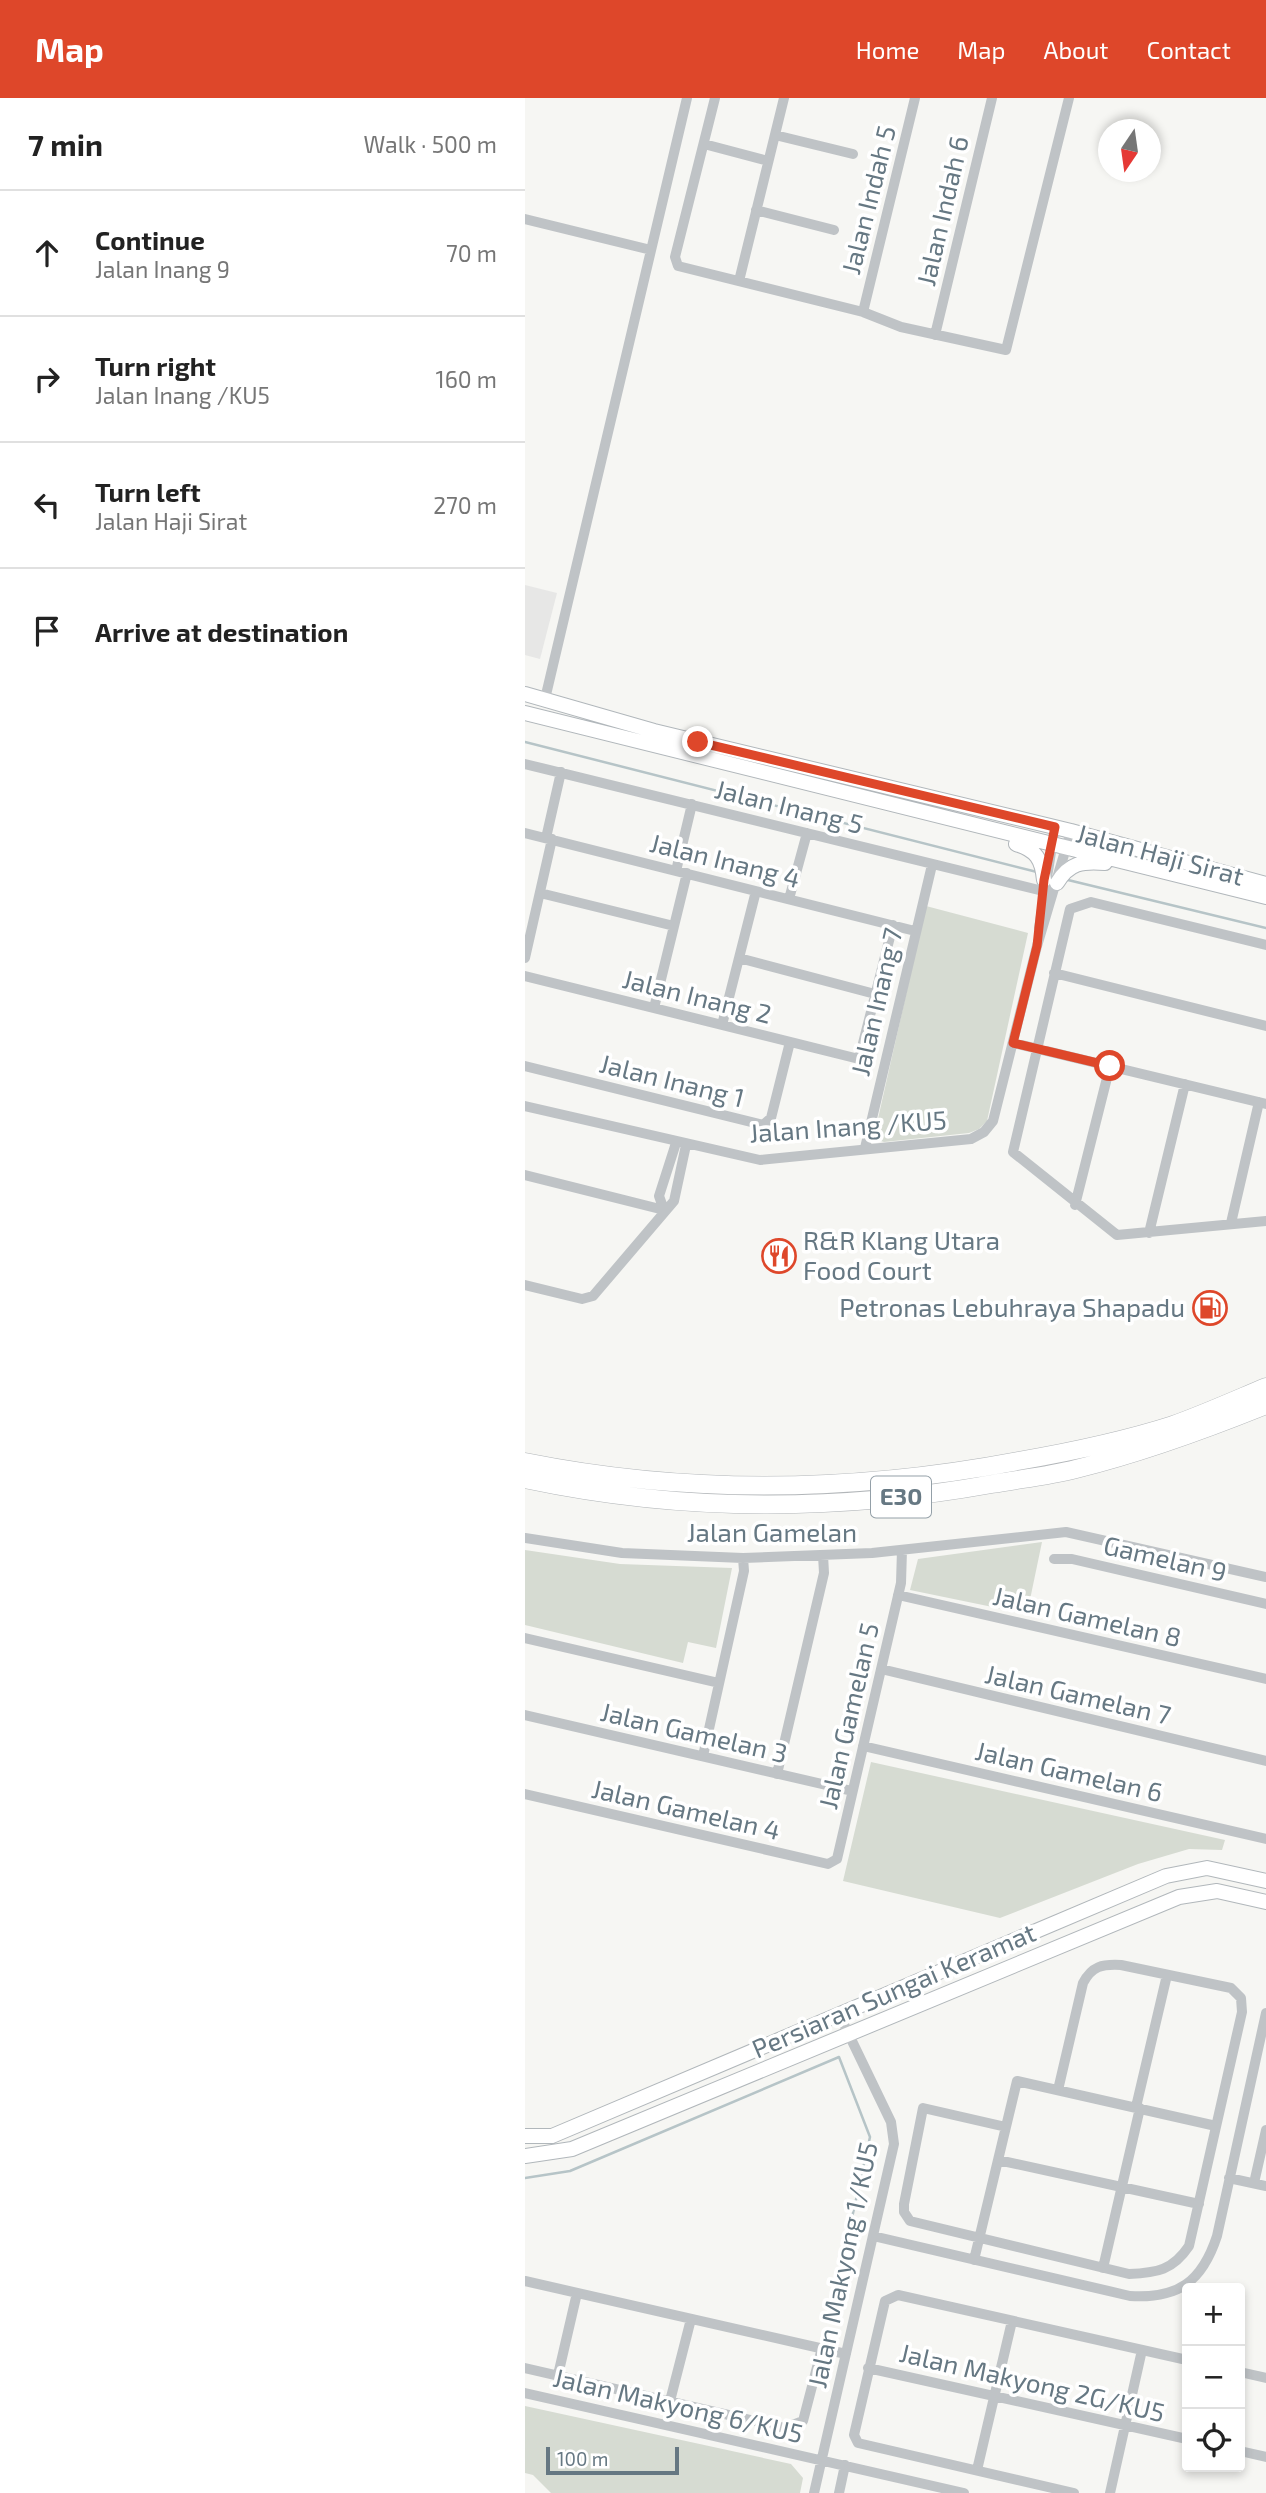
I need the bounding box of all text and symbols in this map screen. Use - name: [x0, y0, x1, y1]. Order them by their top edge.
- text: Map: [35, 29, 104, 69]
- text: Home: [856, 35, 919, 64]
- text: Map: [957, 35, 1005, 64]
- text: About: [1043, 35, 1109, 64]
- text: Contact: [1147, 35, 1231, 64]
- north arrow: [1098, 119, 1161, 182]
- street label: Jalan Indah 5: [834, 122, 901, 277]
- text: 7 min: [28, 126, 103, 162]
- text: Walk · 500 m: [364, 130, 497, 158]
- street label: Jalan Indah 6: [909, 133, 974, 289]
- text: Continue: [95, 224, 205, 255]
- icon: ahead: [28, 234, 66, 272]
- text: 70 m: [446, 239, 497, 267]
- text: Jalan Inang 9: [95, 255, 230, 283]
- text: Turn right: [95, 350, 216, 381]
- icon: right: [28, 360, 66, 398]
- text: 160 m: [436, 365, 497, 393]
- text: Jalan Inang /KU5: [95, 381, 270, 409]
- text: Turn left: [95, 476, 201, 507]
- icon: left: [28, 486, 66, 524]
- text: 270 m: [433, 491, 497, 519]
- text: Jalan Haji Sirat: [95, 507, 247, 535]
- icon: arrive: [28, 612, 66, 650]
- text: Arrive at destination: [95, 616, 348, 647]
- route end: [682, 726, 713, 757]
- street label: Jalan Inang 5: [712, 772, 867, 839]
- street label: Jalan Haji Sirat: [1073, 816, 1248, 891]
- street label: Jalan Inang 4: [647, 826, 804, 893]
- street label: Jalan Inang 7: [843, 925, 908, 1079]
- street label: Jalan Inang 2: [620, 962, 775, 1029]
- street label: Jalan Inang 1: [597, 1047, 748, 1112]
- route start: [1094, 1050, 1125, 1081]
- street label: Jalan Inang /KU5: [748, 1103, 948, 1148]
- place label: R&R Klang Utara Food Court: [803, 1224, 1000, 1285]
- restaurant icon: R&R Klang Utara Food Court: [760, 1237, 798, 1275]
- fuel station icon: Petronas Lebuhraya Shapadu: [1191, 1289, 1229, 1327]
- place label: Petronas Lebuhraya Shapadu: [839, 1291, 1185, 1322]
- road number: E30: [871, 1476, 931, 1518]
- street label: Jalan Gamelan: [687, 1516, 857, 1547]
- street label: Gamelan 9: [1101, 1528, 1230, 1587]
- street label: Jalan Gamelan 8: [990, 1579, 1184, 1652]
- street label: Jalan Gamelan 5: [811, 1620, 884, 1812]
- street label: Jalan Gamelan 7: [982, 1657, 1174, 1730]
- street label: Jalan Gamelan 3: [598, 1695, 791, 1768]
- street label: Jalan Gamelan 6: [973, 1734, 1166, 1807]
- street label: Jalan Gamelan 4: [589, 1772, 783, 1845]
- street label: Persiaran Sungai Keramat: [747, 1916, 1040, 2064]
- street label: Jalan Makyong 1/KU5: [800, 2139, 883, 2390]
- map controls: [1182, 2283, 1245, 2472]
- button: +: [1182, 2283, 1245, 2346]
- street label: Jalan Makyong 2G/KU5: [897, 2336, 1168, 2427]
- button: −: [1182, 2346, 1245, 2409]
- street label: Jalan Makyong 6/KU5: [551, 2361, 806, 2448]
- button: locate: [1182, 2409, 1245, 2472]
- scale bar: [546, 2444, 679, 2476]
- text: 100 m: [557, 2447, 608, 2470]

